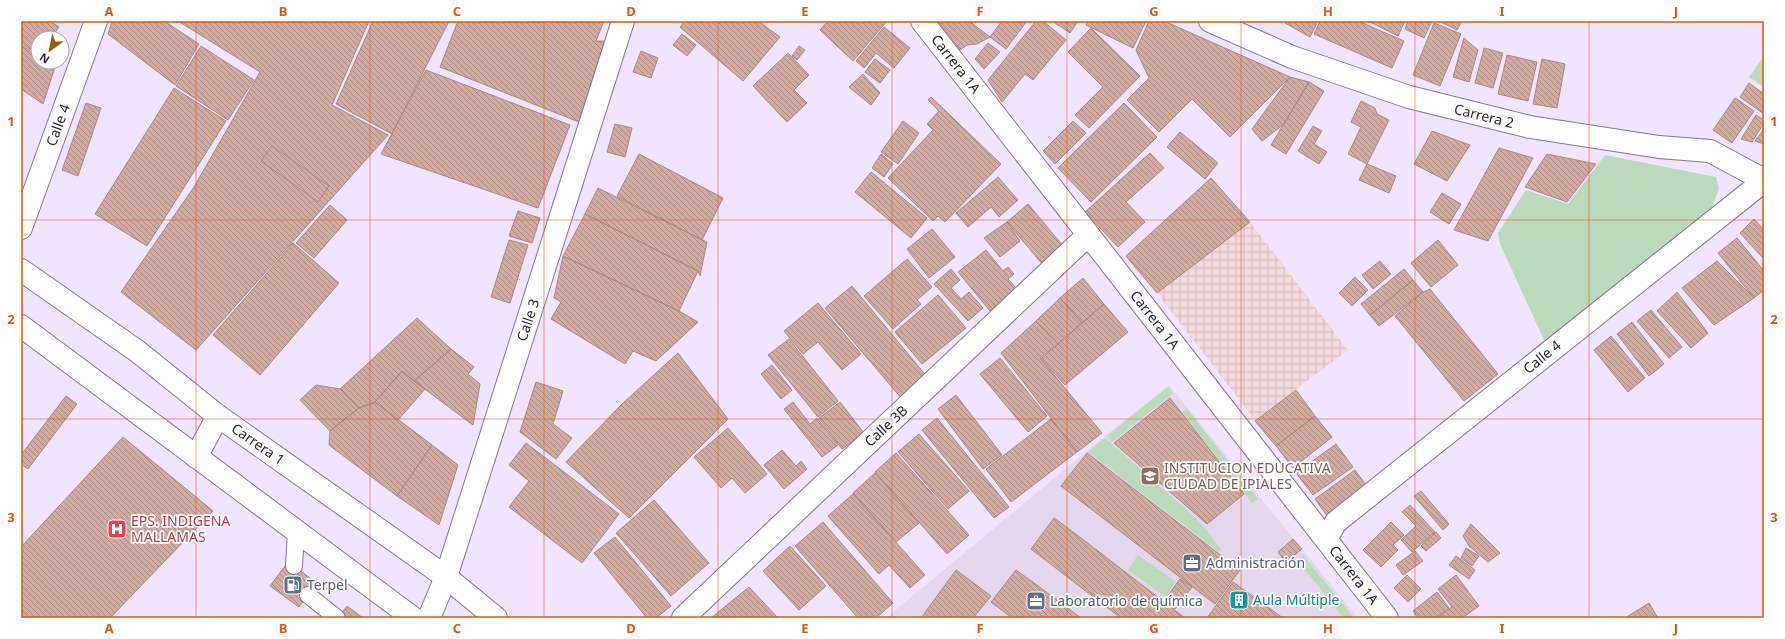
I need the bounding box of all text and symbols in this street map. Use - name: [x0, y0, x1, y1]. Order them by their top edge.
- text: A: [105, 2, 114, 20]
- text: B: [279, 2, 287, 20]
- text: C: [453, 2, 461, 20]
- text: D: [626, 2, 636, 20]
- text: E: [801, 2, 809, 20]
- text: F: [976, 2, 984, 20]
- text: G: [1149, 2, 1159, 20]
- text: H: [1323, 2, 1333, 20]
- text: I: [1499, 2, 1505, 20]
- text: J: [1673, 2, 1678, 20]
- north arrow: [30, 30, 70, 70]
- street label: Carrera 1A: [927, 30, 985, 97]
- text: N: [36, 50, 52, 68]
- street label: Carrera 2: [1452, 99, 1516, 132]
- street label: Calle 4: [41, 101, 74, 149]
- text: 1: [7, 112, 15, 130]
- text: 1: [1770, 112, 1778, 130]
- street label: Carrera 1A: [1126, 286, 1184, 353]
- street label: Calle 3: [512, 296, 543, 343]
- text: 2: [7, 310, 15, 328]
- text: 2: [1770, 310, 1778, 328]
- street label: Calle 4: [1519, 336, 1565, 378]
- street label: Calle 3B: [860, 401, 911, 451]
- street label: Carrera 1: [228, 418, 289, 469]
- place label: INSTITUCION EDUCATIVA CIUDAD DE IPIALES: [1164, 458, 1331, 493]
- school or university icon: INSTITUCION EDUCATIVA CIUDAD DE IPIALES: [1139, 465, 1161, 487]
- text: 3: [7, 508, 15, 526]
- text: 3: [1770, 508, 1778, 526]
- place label: EPS. INDIGENA MALLAMAS: [131, 511, 230, 546]
- hospital icon: EPS. INDIGENA MALLAMAS: [106, 518, 128, 540]
- street label: Carrera 1A: [1325, 541, 1383, 608]
- office icon: Administración: [1181, 552, 1203, 574]
- place label: Administración: [1206, 553, 1305, 572]
- fuel station icon: Terpel: [282, 574, 304, 596]
- place label: Terpel: [307, 575, 348, 594]
- building icon: Aula Múltiple: [1228, 589, 1250, 611]
- office icon: Laboratorio de química: [1025, 590, 1047, 612]
- place label: Aula Múltiple: [1253, 590, 1340, 609]
- place label: Laboratorio de química: [1050, 591, 1203, 610]
- text: A: [105, 619, 114, 637]
- text: B: [279, 619, 287, 637]
- text: C: [453, 619, 461, 637]
- text: D: [626, 619, 636, 637]
- text: E: [801, 619, 809, 637]
- text: F: [976, 619, 984, 637]
- text: G: [1149, 619, 1159, 637]
- text: H: [1323, 619, 1333, 637]
- text: I: [1499, 619, 1505, 637]
- text: J: [1673, 619, 1678, 637]

